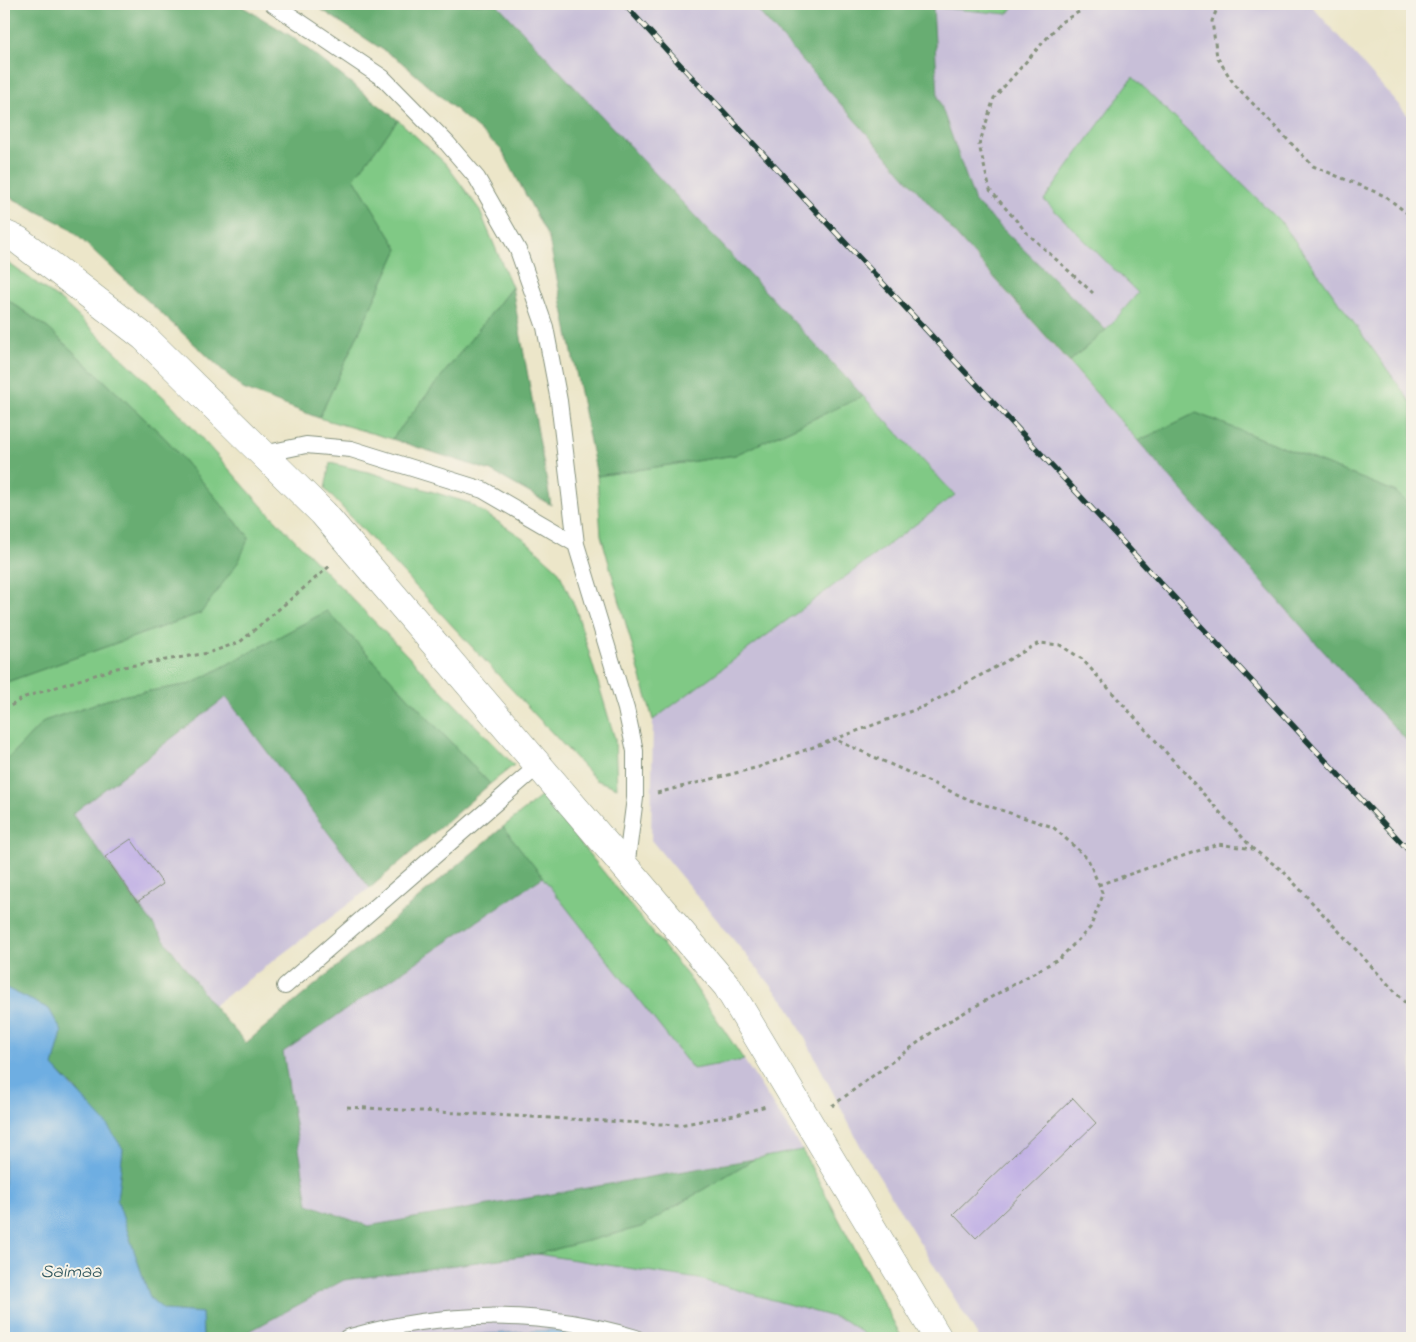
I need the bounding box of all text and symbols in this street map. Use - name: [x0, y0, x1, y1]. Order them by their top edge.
- water label: Saimaa: [40, 1259, 102, 1286]

